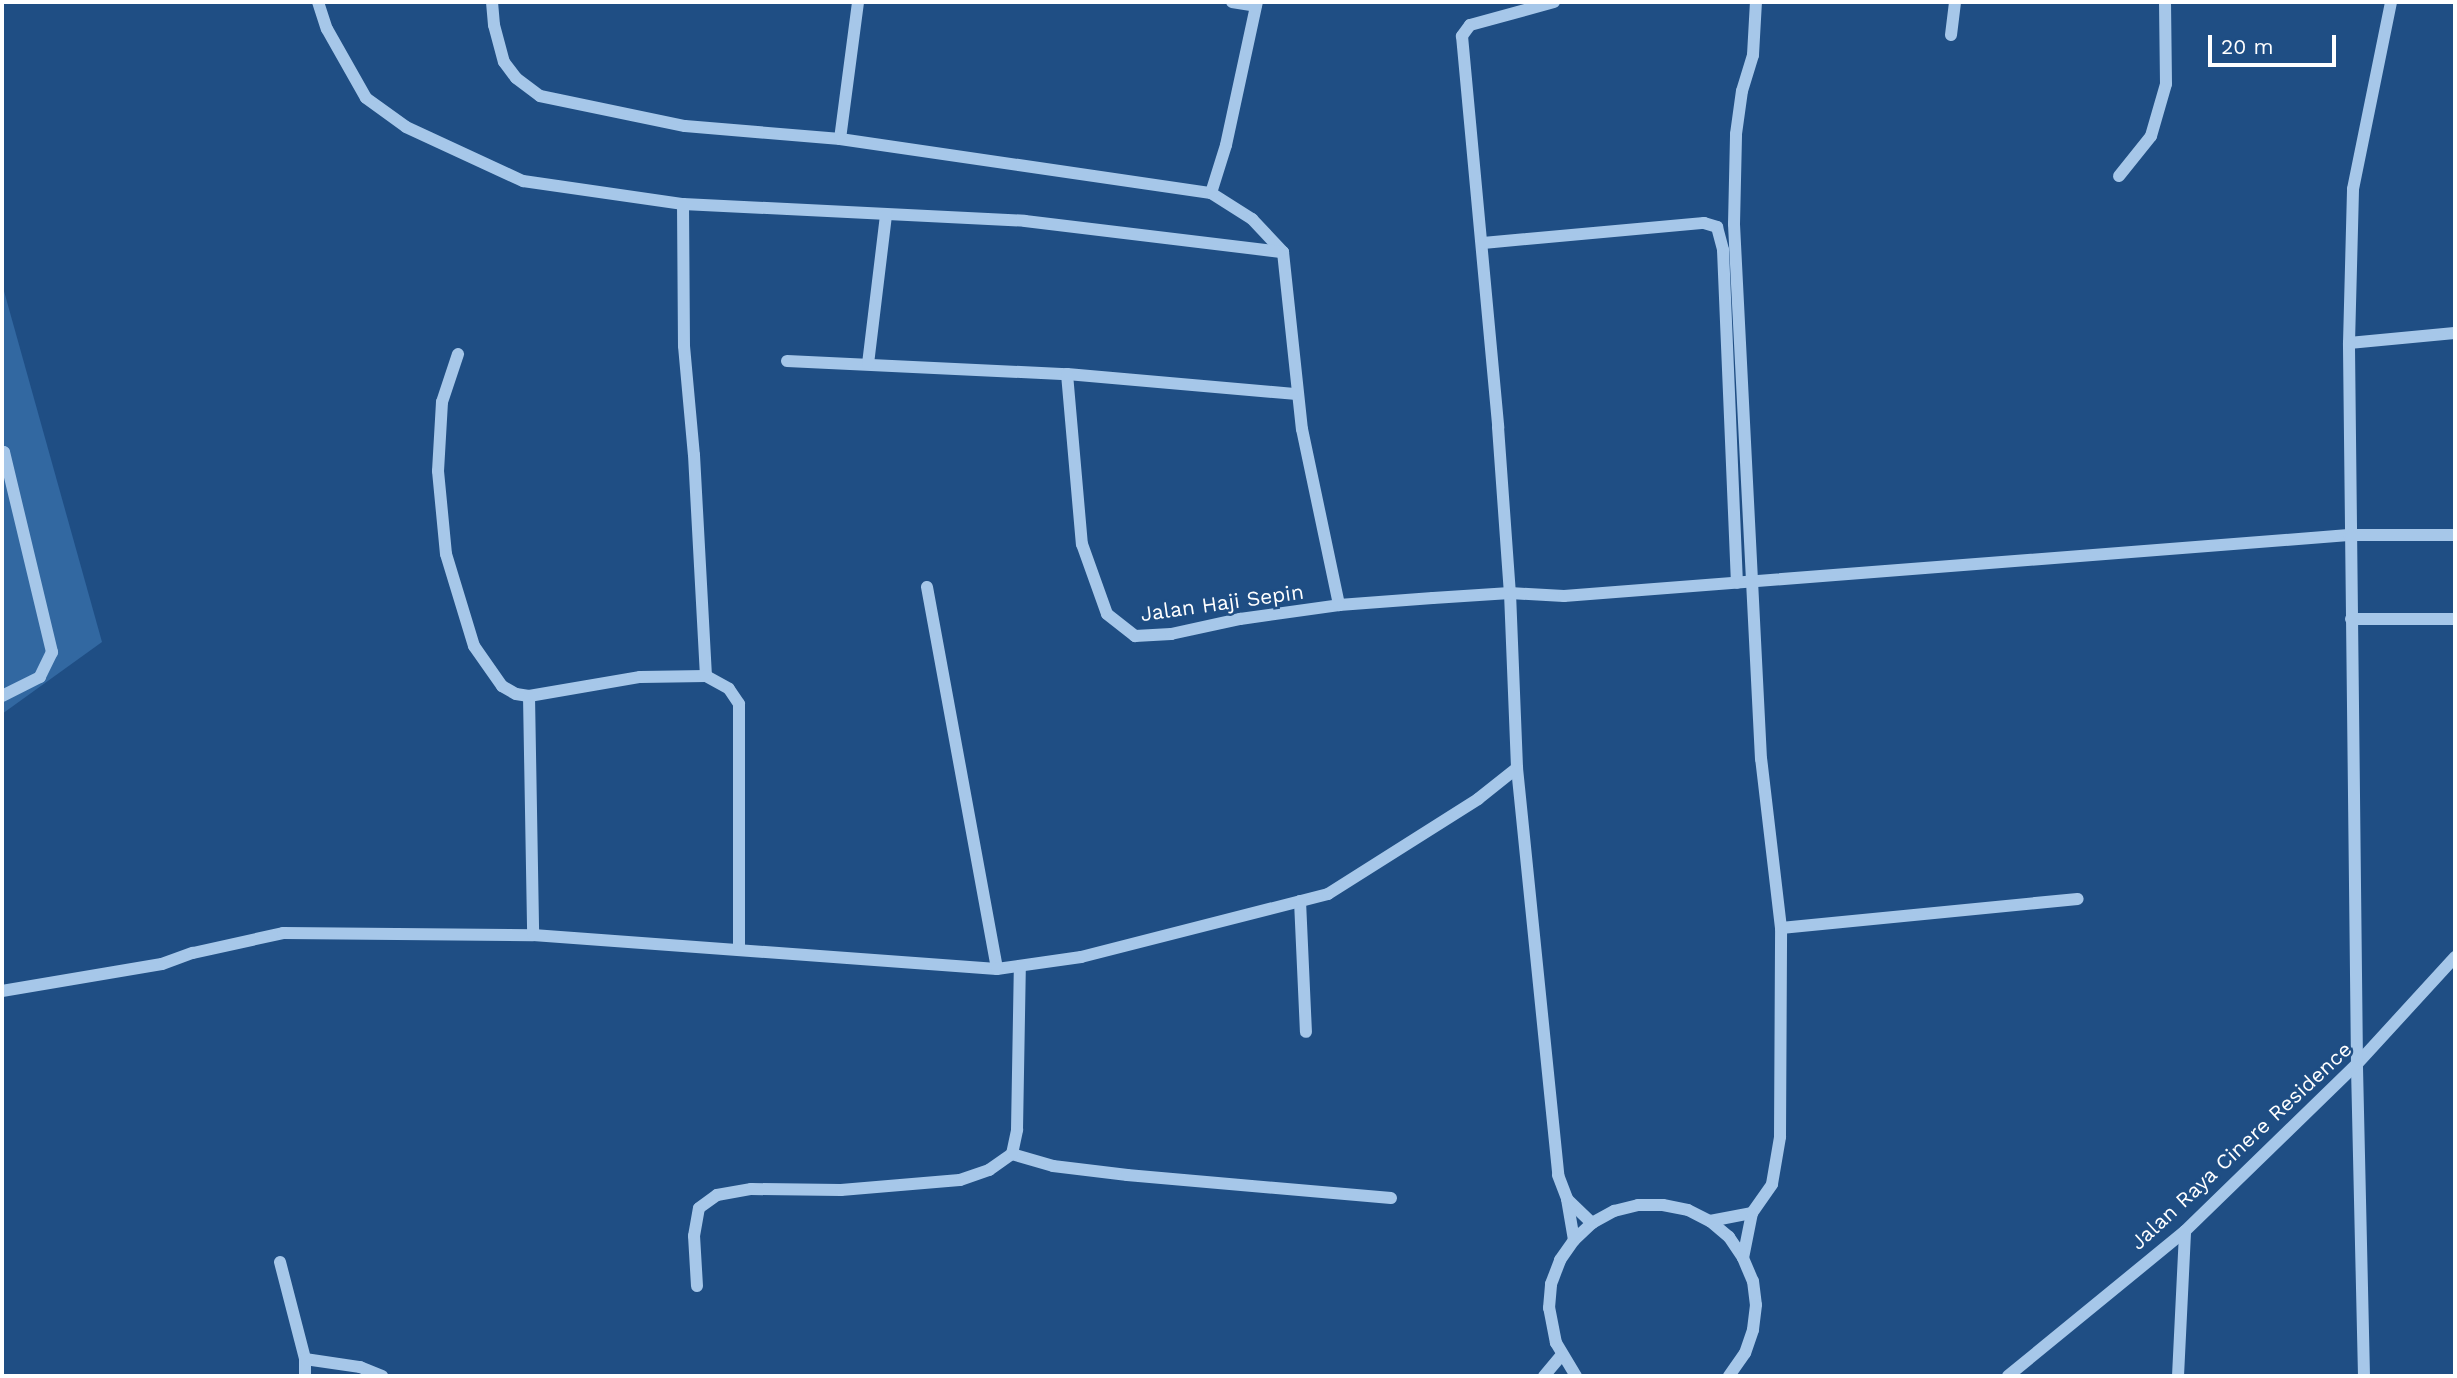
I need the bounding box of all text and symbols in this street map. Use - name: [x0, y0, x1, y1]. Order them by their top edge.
- scale bar: [2212, 21, 2340, 65]
- text: 20 m: [2221, 34, 2273, 59]
- street label: Jalan Haji Sepin: [1139, 579, 1305, 627]
- street label: Jalan Raya Cinere Residence: [2125, 1037, 2357, 1255]

